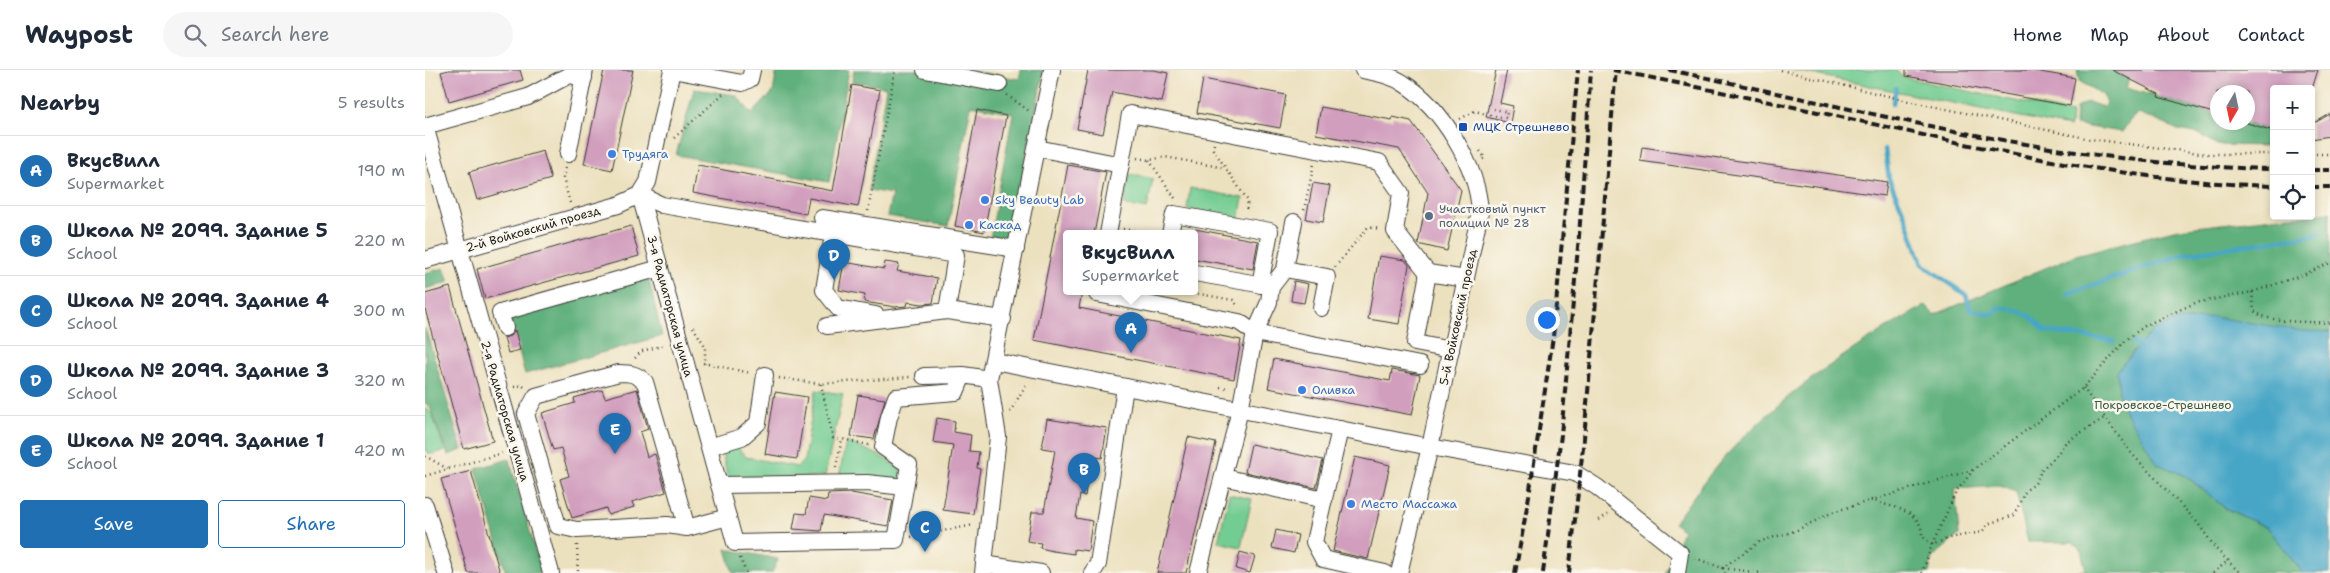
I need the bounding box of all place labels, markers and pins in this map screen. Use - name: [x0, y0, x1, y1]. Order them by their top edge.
- place label: МЦК Стрешнево: [1473, 119, 1569, 135]
- marker: МЦК Стрешнево: [1457, 121, 1469, 133]
- place label: Трудяга: [622, 146, 669, 162]
- marker: Трудяга: [606, 148, 618, 160]
- place label: Sky Beauty Lab: [995, 192, 1084, 208]
- marker: Sky Beauty Lab: [979, 194, 991, 206]
- place label: Участковый пункт полиции № 28: [1439, 201, 1547, 231]
- marker: Участковый пункт полиции № 28: [1423, 210, 1435, 222]
- place label: Каскад: [979, 217, 1022, 233]
- marker: Каскад: [963, 219, 975, 231]
- pin: D: [818, 239, 850, 280]
- pin: A: [1115, 312, 1147, 353]
- place label: Оливка: [1312, 382, 1356, 398]
- marker: Оливка: [1296, 384, 1308, 396]
- pin: E: [599, 413, 631, 454]
- pin: B: [1068, 453, 1100, 494]
- place label: Место Массажа: [1361, 496, 1457, 512]
- marker: Место Массажа: [1345, 498, 1357, 510]
- pin: C: [909, 511, 941, 552]

